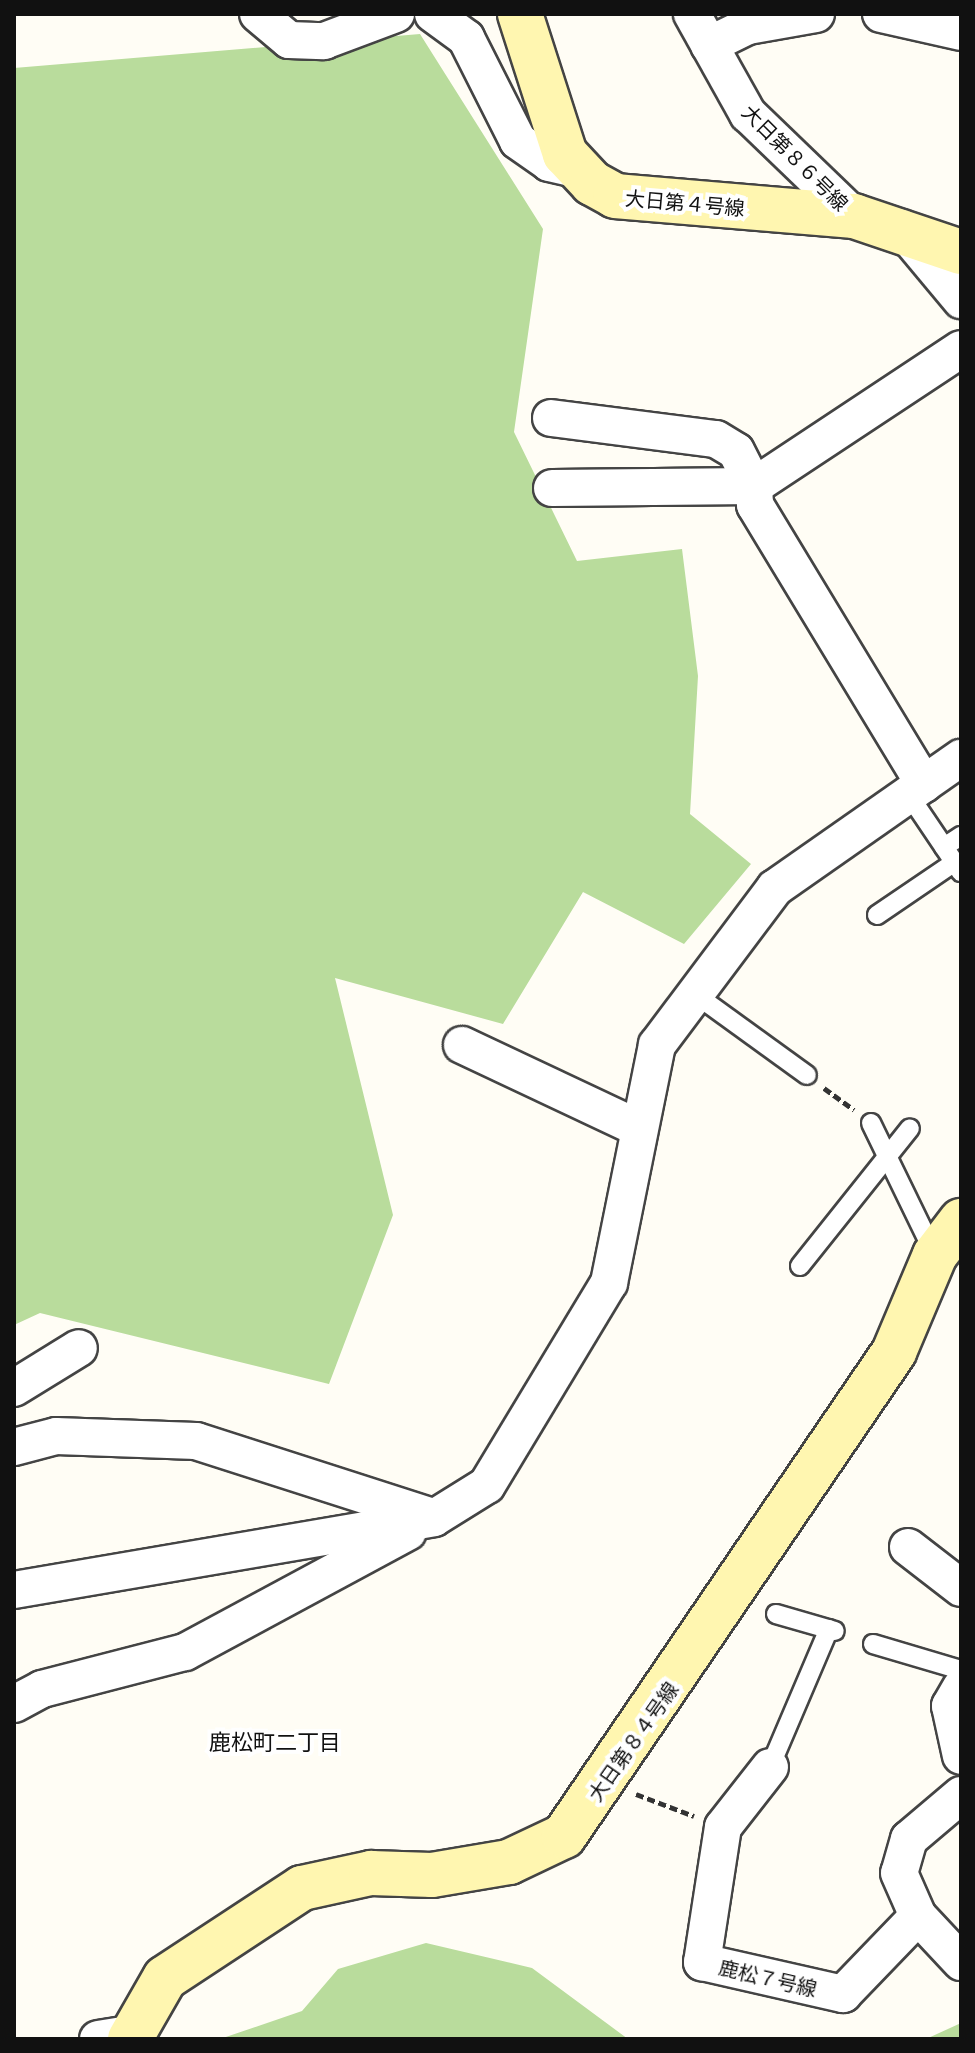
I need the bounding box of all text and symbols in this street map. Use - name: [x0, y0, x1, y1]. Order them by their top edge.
- street label: 大日第８６号線: [738, 99, 854, 215]
- street label: 大日第４号線: [624, 185, 746, 219]
- street label: 大日第８４号線: [582, 1677, 682, 1805]
- district label: 鹿松町二丁目: [209, 1728, 341, 1754]
- street label: 鹿松７号線: [717, 1954, 819, 2000]

